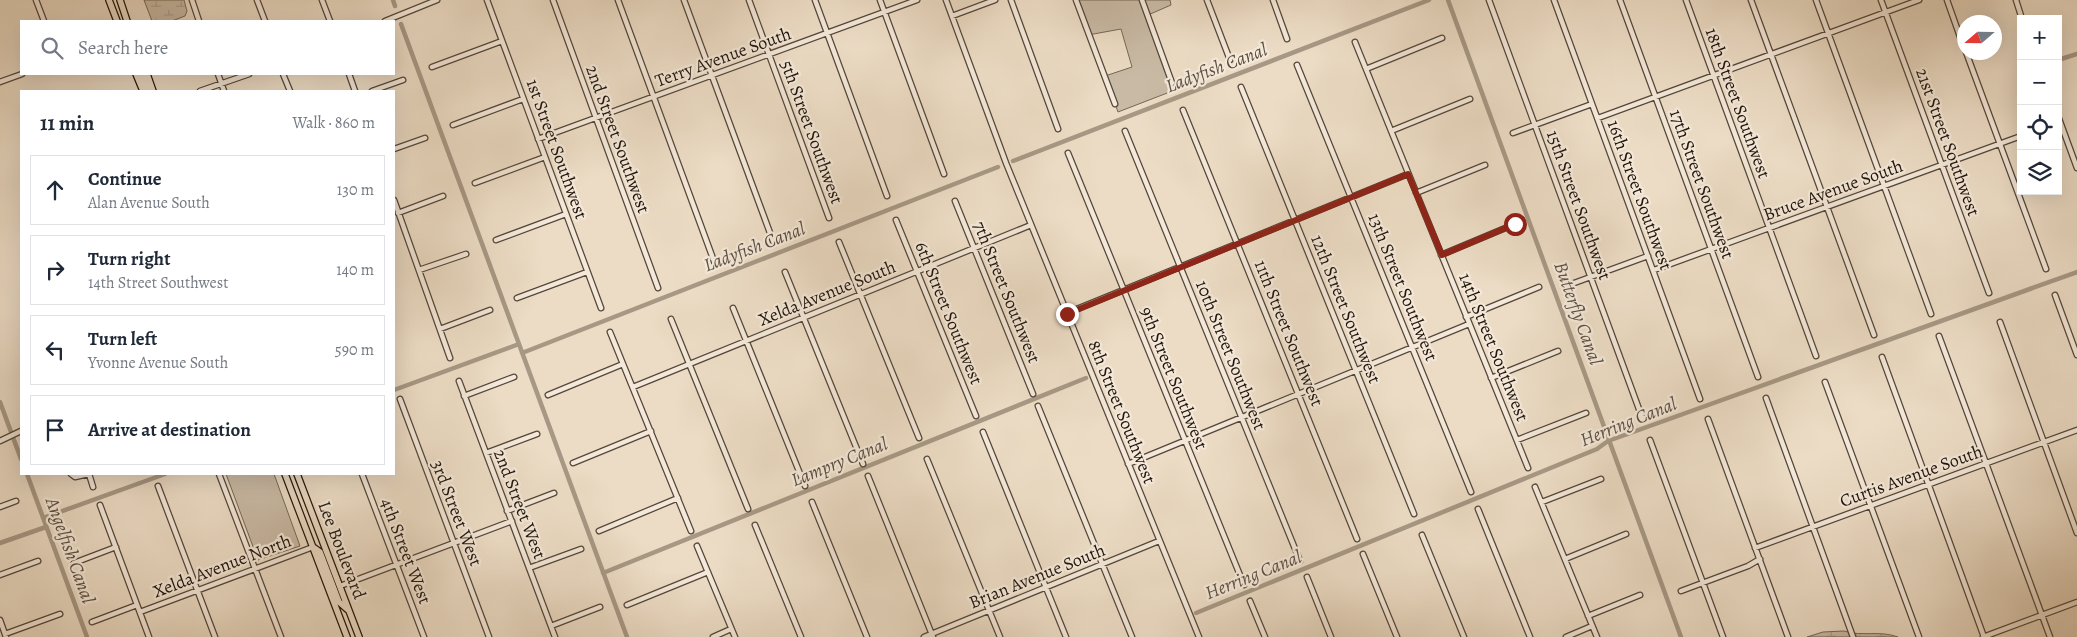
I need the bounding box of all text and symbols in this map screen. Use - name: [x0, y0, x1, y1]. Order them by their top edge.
- north arrow: [1957, 15, 2002, 60]
- map controls: [2017, 15, 2062, 195]
- button: +: [2017, 15, 2062, 60]
- search box: [20, 20, 395, 75]
- street label: Terry Avenue South: [652, 21, 795, 93]
- street label: 18th Street Southwest: [1700, 24, 1776, 182]
- icon: search: [38, 34, 66, 62]
- text: Search here: [78, 35, 168, 61]
- water label: Ladyfish Canal: [1162, 37, 1271, 99]
- street label: 5th Street Southwest: [775, 57, 849, 207]
- button: −: [2017, 60, 2062, 105]
- street label: 2nd Street Southwest: [580, 62, 656, 217]
- street label: 21st Street Southwest: [1910, 65, 1986, 219]
- street label: 1st Street Southwest: [521, 76, 594, 222]
- button: locate: [2017, 105, 2062, 150]
- street label: 17th Street Southwest: [1664, 106, 1740, 262]
- text: 11 min: [40, 109, 94, 137]
- text: Walk · 860 m: [292, 112, 375, 134]
- street label: 16th Street Southwest: [1602, 117, 1678, 273]
- street label: 15th Street Southwest: [1541, 127, 1617, 283]
- button: layers: [2017, 150, 2062, 195]
- street label: Bruce Avenue South: [1760, 153, 1906, 226]
- text: Continue: [88, 166, 162, 192]
- icon: ahead: [41, 176, 69, 204]
- text: 130 m: [337, 179, 374, 201]
- text: Alan Avenue South: [88, 192, 210, 214]
- street label: 13th Street Southwest: [1362, 210, 1444, 364]
- route start: [1504, 213, 1527, 236]
- water label: Ladyfish Canal: [700, 216, 809, 278]
- street label: 7th Street Southwest: [968, 217, 1046, 367]
- street label: 12th Street Southwest: [1305, 231, 1387, 387]
- street label: 6th Street Southwest: [909, 238, 989, 388]
- text: Turn right: [88, 246, 170, 272]
- street label: Xelda Avenue South: [755, 254, 900, 331]
- icon: right: [41, 256, 69, 284]
- street label: 11th Street Southwest: [1249, 256, 1329, 410]
- water label: Butterfly Canal: [1547, 258, 1609, 369]
- text: 140 m: [336, 259, 374, 281]
- street label: 14th Street Southwest: [1453, 269, 1535, 425]
- text: 14th Street Southwest: [88, 272, 228, 294]
- street label: 10th Street Southwest: [1190, 277, 1272, 433]
- route end: [1056, 303, 1079, 326]
- street label: 9th Street Southwest: [1134, 303, 1214, 453]
- text: Turn left: [88, 326, 157, 352]
- icon: left: [41, 336, 69, 364]
- street label: 8th Street Southwest: [1082, 337, 1162, 487]
- text: 590 m: [335, 339, 374, 361]
- text: Yvonne Avenue South: [88, 352, 228, 374]
- water label: Herring Canal: [1576, 391, 1681, 453]
- icon: arrive: [41, 416, 69, 444]
- text: Arrive at destination: [88, 417, 251, 443]
- water label: Lampry Canal: [787, 431, 892, 493]
- street label: Curtis Avenue South: [1836, 439, 1986, 513]
- street label: 2nd Street West: [488, 445, 552, 563]
- street label: 3rd Street West: [426, 456, 488, 570]
- water label: Angelfish Canal: [38, 493, 101, 607]
- street label: 4th Street West: [375, 495, 437, 608]
- street label: Lee Boulevard: [312, 498, 372, 603]
- street label: Xelda Avenue North: [149, 528, 295, 603]
- street label: Brian Avenue South: [965, 538, 1109, 614]
- water label: Herring Canal: [1201, 544, 1306, 606]

